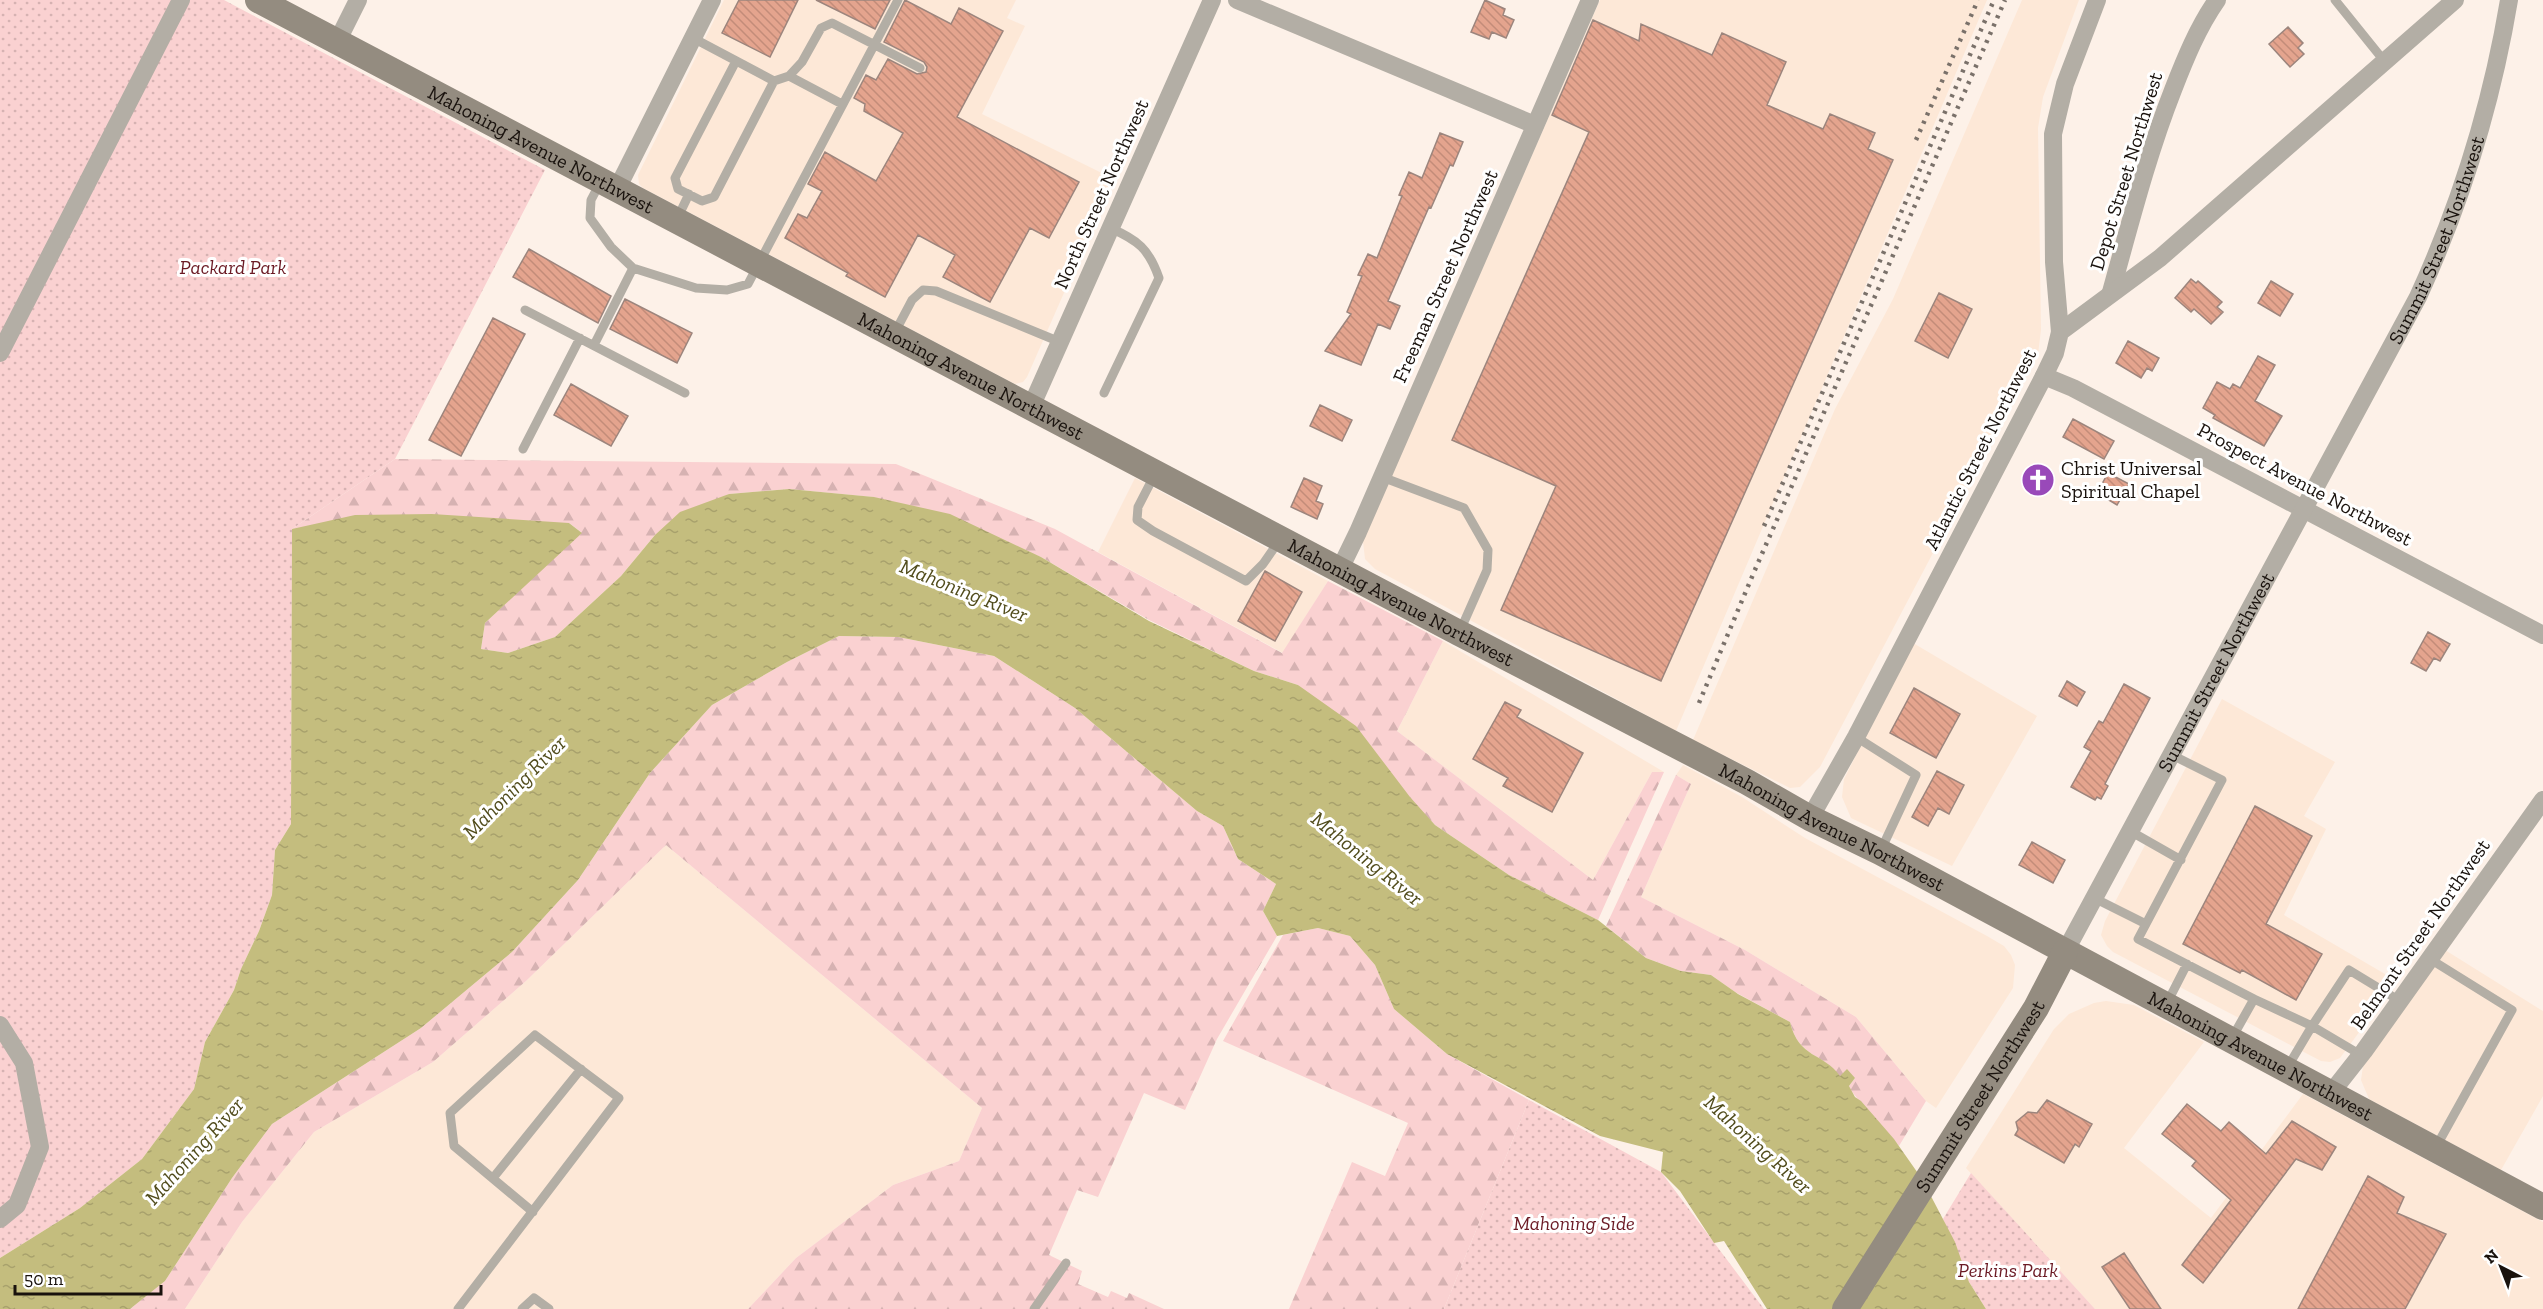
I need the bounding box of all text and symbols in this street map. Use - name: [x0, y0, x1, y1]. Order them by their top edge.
- street label: Depot Street Northwest: [2084, 69, 2168, 273]
- street label: Mahoning Avenue Northwest: [424, 80, 659, 219]
- street label: North Street Northwest: [1048, 95, 1154, 293]
- street label: Summit Street Northwest: [2383, 132, 2489, 348]
- street label: Freeman Street Northwest: [1387, 165, 1503, 386]
- park label: Packard Park: [180, 255, 286, 279]
- street label: Mahoning Avenue Northwest: [854, 306, 1089, 445]
- street label: Atlantic Street Northwest: [1919, 344, 2041, 554]
- street label: Prospect Avenue Northwest: [2194, 417, 2417, 551]
- place label: Christ Universal Spiritual Chapel: [2061, 456, 2202, 503]
- church icon: Christ Universal Spiritual Chapel: [2020, 462, 2056, 498]
- street label: Mahoning Avenue Northwest: [1284, 533, 1519, 672]
- water label: Mahoning River: [896, 553, 1032, 627]
- street label: Summit Street Northwest: [2152, 568, 2280, 776]
- water label: Mahoning River: [457, 730, 571, 844]
- street label: Mahoning Avenue Northwest: [1715, 758, 1949, 897]
- water label: Mahoning River: [1306, 806, 1428, 911]
- street label: Belmont Street Northwest: [2345, 834, 2495, 1034]
- street label: Mahoning Avenue Northwest: [2144, 986, 2378, 1126]
- street label: Summit Street Northwest: [1910, 996, 2050, 1197]
- water label: Mahoning River: [1699, 1089, 1817, 1199]
- water label: Mahoning River: [139, 1092, 249, 1210]
- park label: Mahoning Side: [1513, 1211, 1635, 1235]
- north arrow: [2471, 1237, 2531, 1297]
- text: N: [2480, 1245, 2502, 1267]
- scale bar: [15, 1258, 160, 1296]
- park label: Perkins Park: [1958, 1258, 2058, 1282]
- text: 50 m: [24, 1268, 64, 1290]

